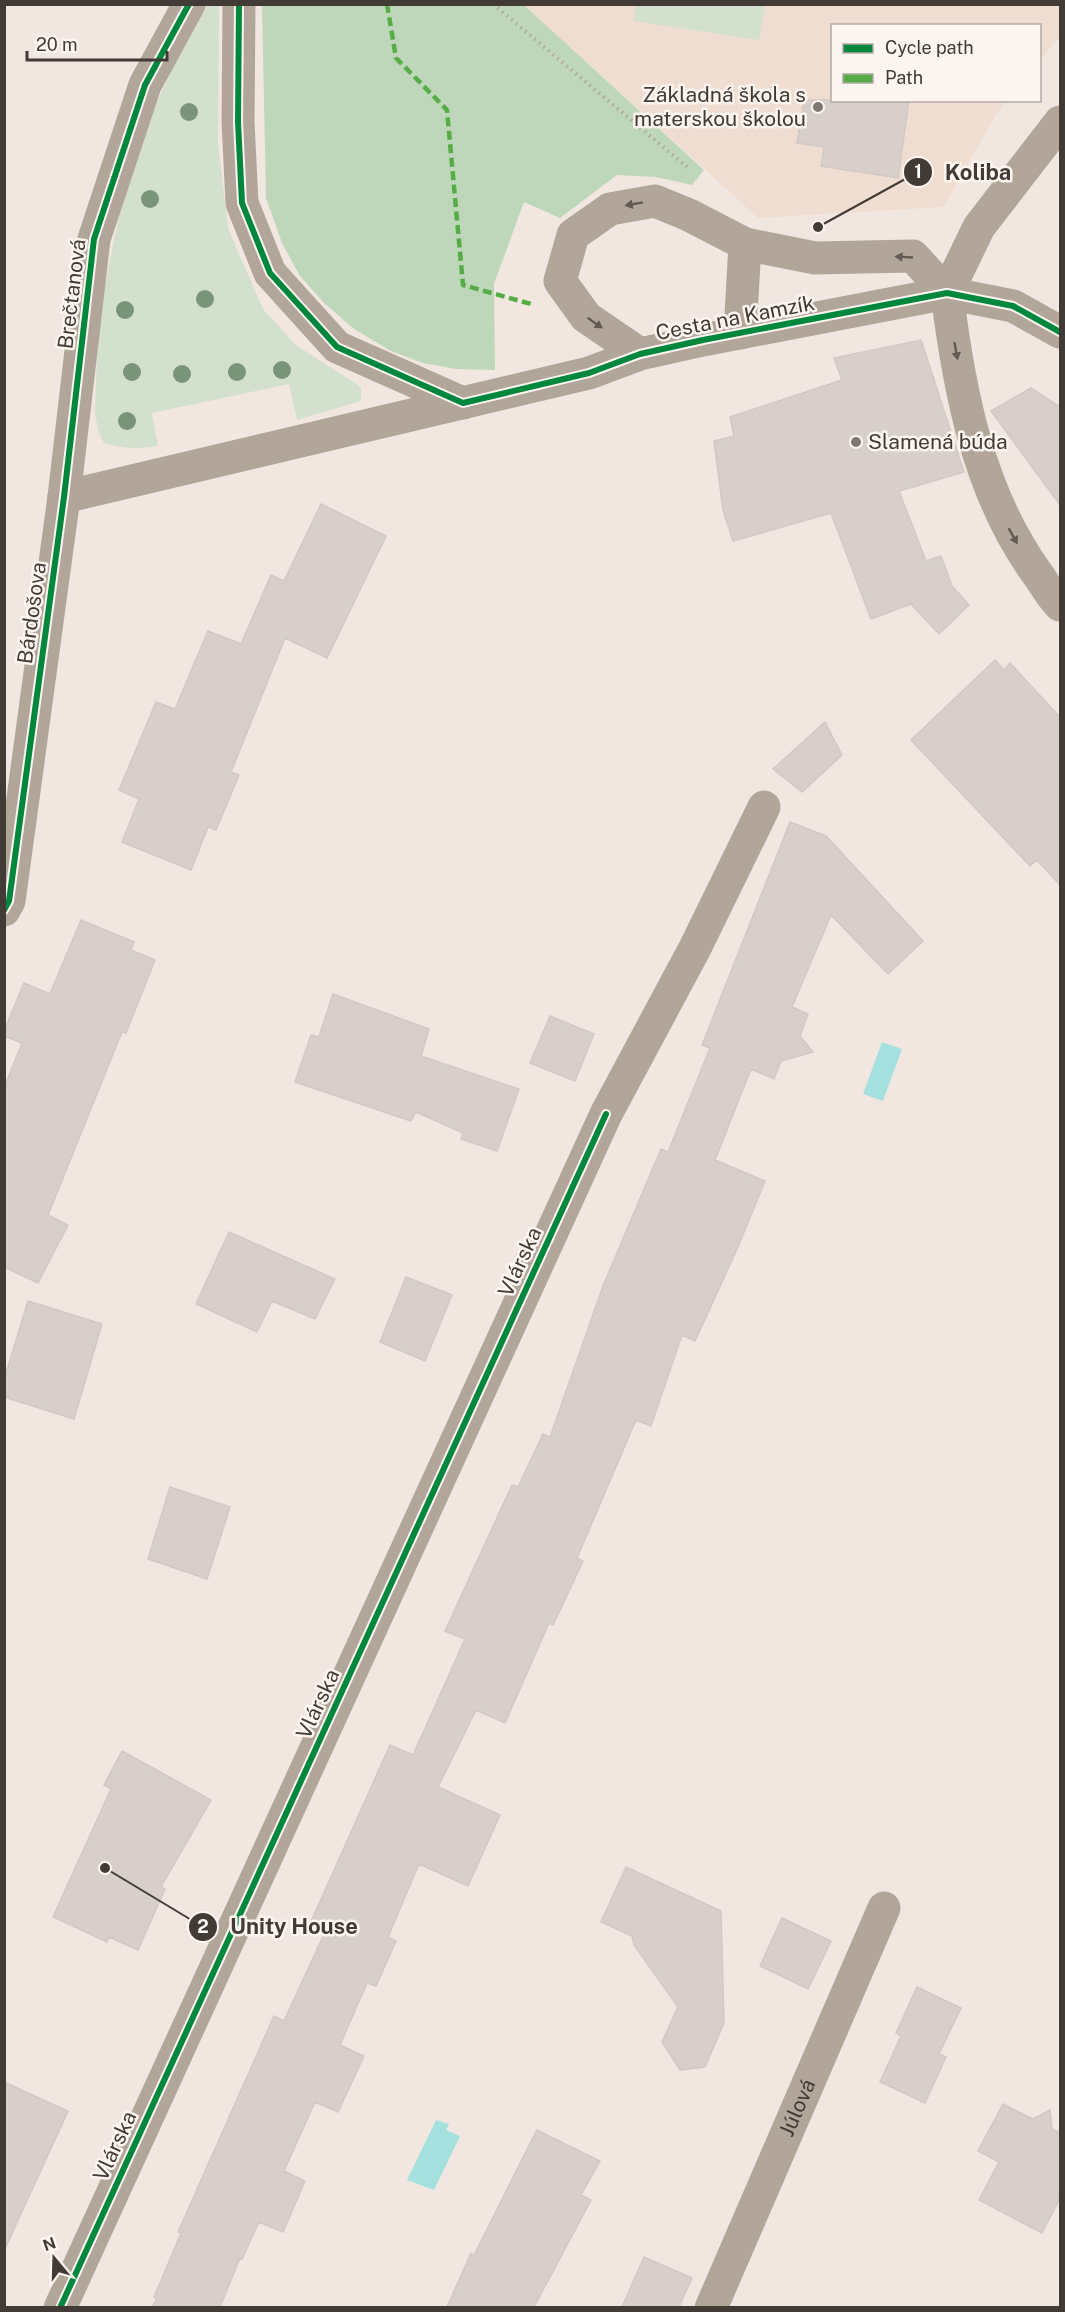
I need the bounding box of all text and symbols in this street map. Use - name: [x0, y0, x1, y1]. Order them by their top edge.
- scale bar: [27, 24, 166, 62]
- legend: [831, 24, 1041, 102]
- text: 20 m: [36, 34, 78, 55]
- text: Cycle path: [885, 37, 974, 58]
- text: Path: [885, 67, 923, 88]
- place label: Základná škola s materskou školou: [634, 82, 806, 131]
- marker: Základná škola s materskou školou: [811, 100, 825, 114]
- callout: Koliba: [903, 152, 1024, 192]
- text: Koliba: [945, 159, 1011, 185]
- text: 1: [914, 161, 922, 182]
- one-way arrow: [624, 200, 643, 209]
- street label: Brečtanová: [52, 238, 91, 350]
- one-way arrow: [894, 253, 913, 262]
- street label: Cesta na Kamzík: [653, 290, 817, 345]
- one-way arrow: [586, 317, 602, 329]
- one-way arrow: [952, 341, 961, 360]
- place label: Slamená búda: [868, 429, 1008, 454]
- marker: Slamená búda: [849, 435, 863, 449]
- one-way arrow: [1008, 528, 1018, 545]
- street label: Bárdošova: [12, 561, 51, 665]
- street label: Vlárska: [493, 1223, 546, 1301]
- street label: Vlárska: [291, 1665, 344, 1743]
- callout: Unity House: [188, 1907, 370, 1947]
- text: Unity House: [230, 1913, 358, 1939]
- text: 2: [197, 1916, 209, 1937]
- street label: Júlová: [774, 2075, 820, 2140]
- street label: Vlárska: [88, 2107, 141, 2185]
- north arrow: [24, 2228, 84, 2288]
- text: N: [40, 2233, 58, 2255]

